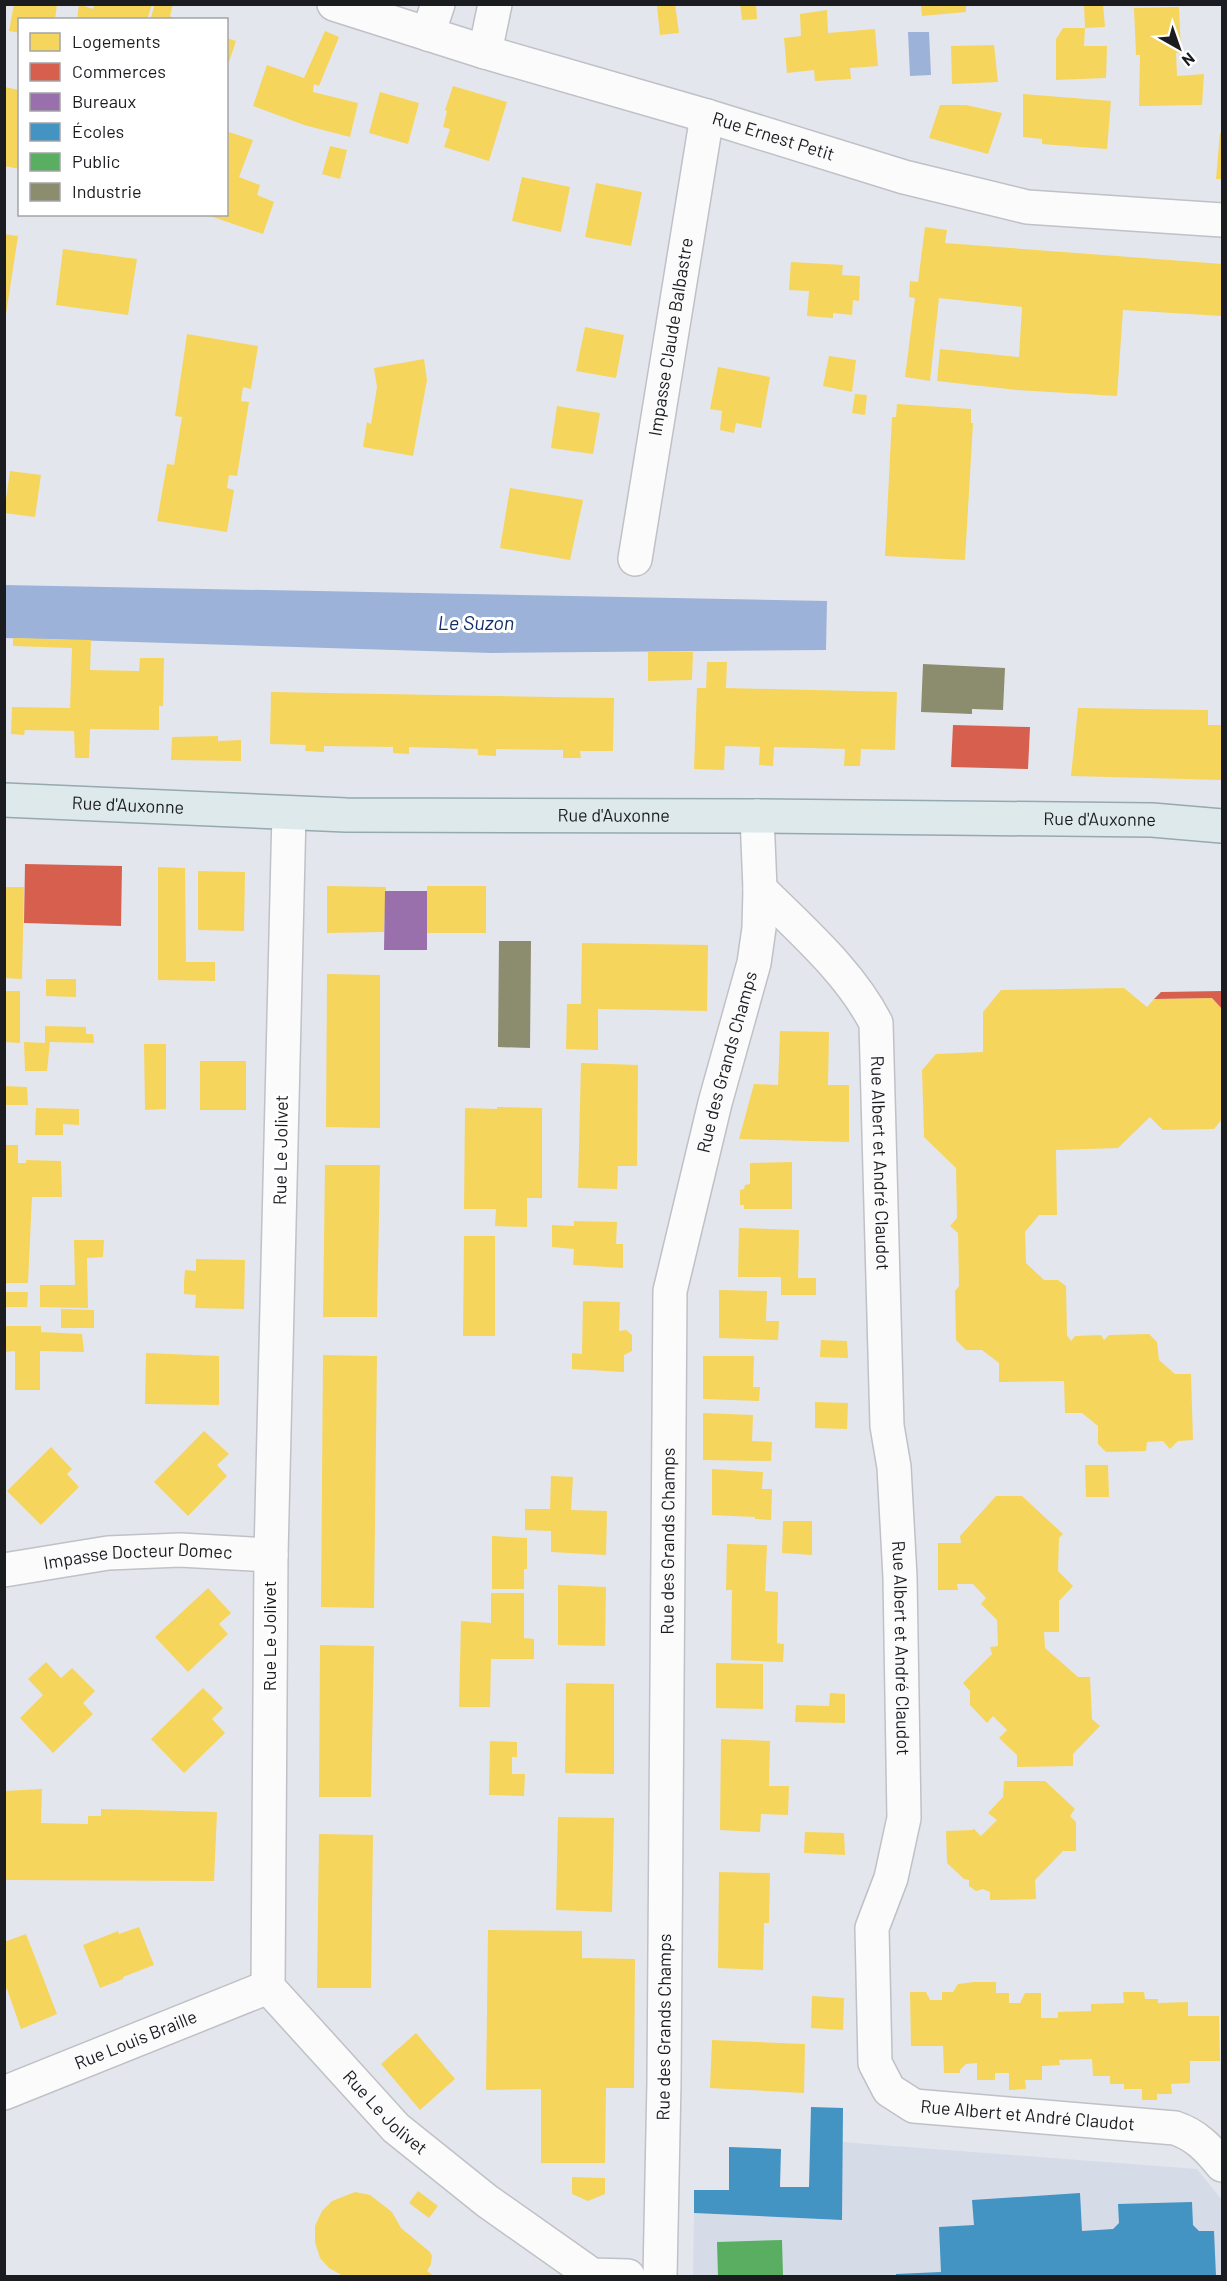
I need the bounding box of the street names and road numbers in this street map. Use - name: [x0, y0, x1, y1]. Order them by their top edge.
- street label: Rue Ernest Petit: [710, 106, 837, 165]
- street label: Impasse Claude Balbastre: [643, 236, 697, 438]
- street label: Rue d'Auxonne: [71, 791, 185, 818]
- street label: Rue d'Auxonne: [557, 804, 670, 826]
- street label: Rue d'Auxonne: [1043, 807, 1156, 830]
- street label: Rue des Grands Champs: [691, 969, 761, 1155]
- street label: Rue Albert et André Claudot: [867, 1055, 895, 1271]
- street label: Rue Le Jolivet: [268, 1095, 292, 1205]
- street label: Rue des Grands Champs: [655, 1447, 679, 1635]
- street label: Impasse Docteur Domec: [42, 1538, 233, 1573]
- street label: Rue Albert et André Claudot: [888, 1540, 915, 1756]
- street label: Rue Le Jolivet: [258, 1581, 280, 1691]
- street label: Rue des Grands Champs: [651, 1933, 675, 2121]
- street label: Rue Louis Braille: [71, 2005, 200, 2074]
- street label: Rue Le Jolivet: [339, 2065, 432, 2159]
- street label: Rue Albert et André Claudot: [920, 2095, 1136, 2135]

